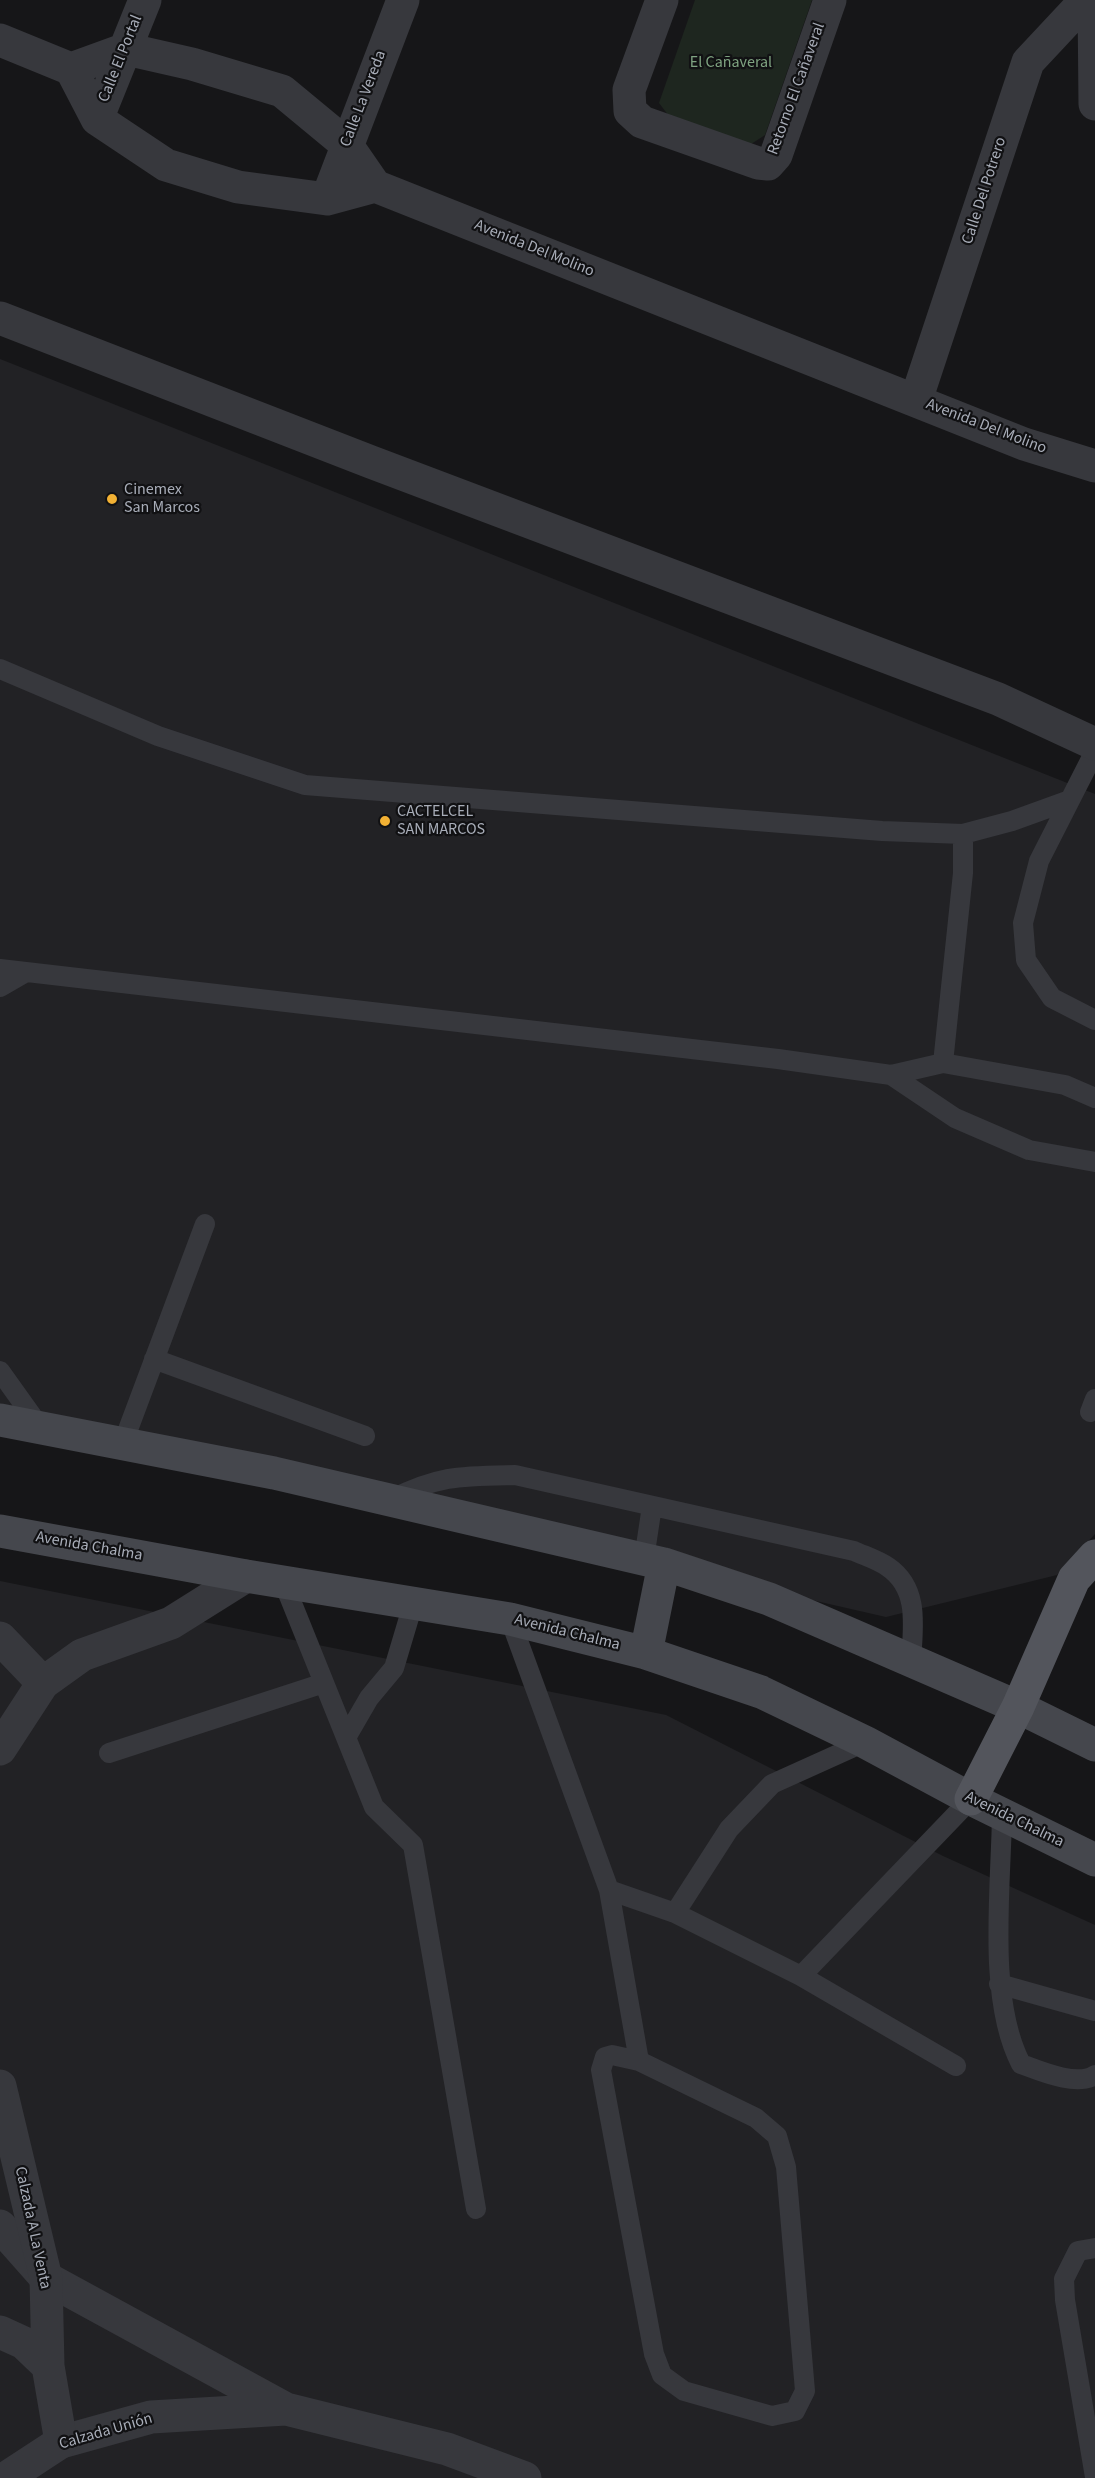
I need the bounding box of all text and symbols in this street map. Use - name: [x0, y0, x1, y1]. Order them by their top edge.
- street label: Calle El Portal: [95, 13, 147, 105]
- street label: Retorno El Cañaveral: [764, 20, 830, 158]
- street label: Calle La Vereda: [337, 48, 391, 150]
- park label: El Cañaveral: [690, 53, 772, 73]
- street label: Calle Del Potrero: [959, 135, 1011, 247]
- street label: Avenida Del Molino: [471, 216, 597, 282]
- street label: Avenida Del Molino: [923, 395, 1049, 459]
- place label: Cinemex San Marcos: [124, 480, 200, 518]
- marker: Cinemex San Marcos: [105, 492, 119, 506]
- place label: CACTELCEL SAN MARCOS: [397, 802, 485, 840]
- marker: CACTELCEL SAN MARCOS: [378, 814, 392, 828]
- street label: Avenida Chalma: [34, 1528, 144, 1566]
- street label: Avenida Chalma: [512, 1611, 622, 1655]
- street label: Avenida Chalma: [961, 1788, 1067, 1852]
- street label: Calzada A La Venta: [10, 2165, 54, 2291]
- street label: Calzada Unión: [57, 2409, 155, 2455]

